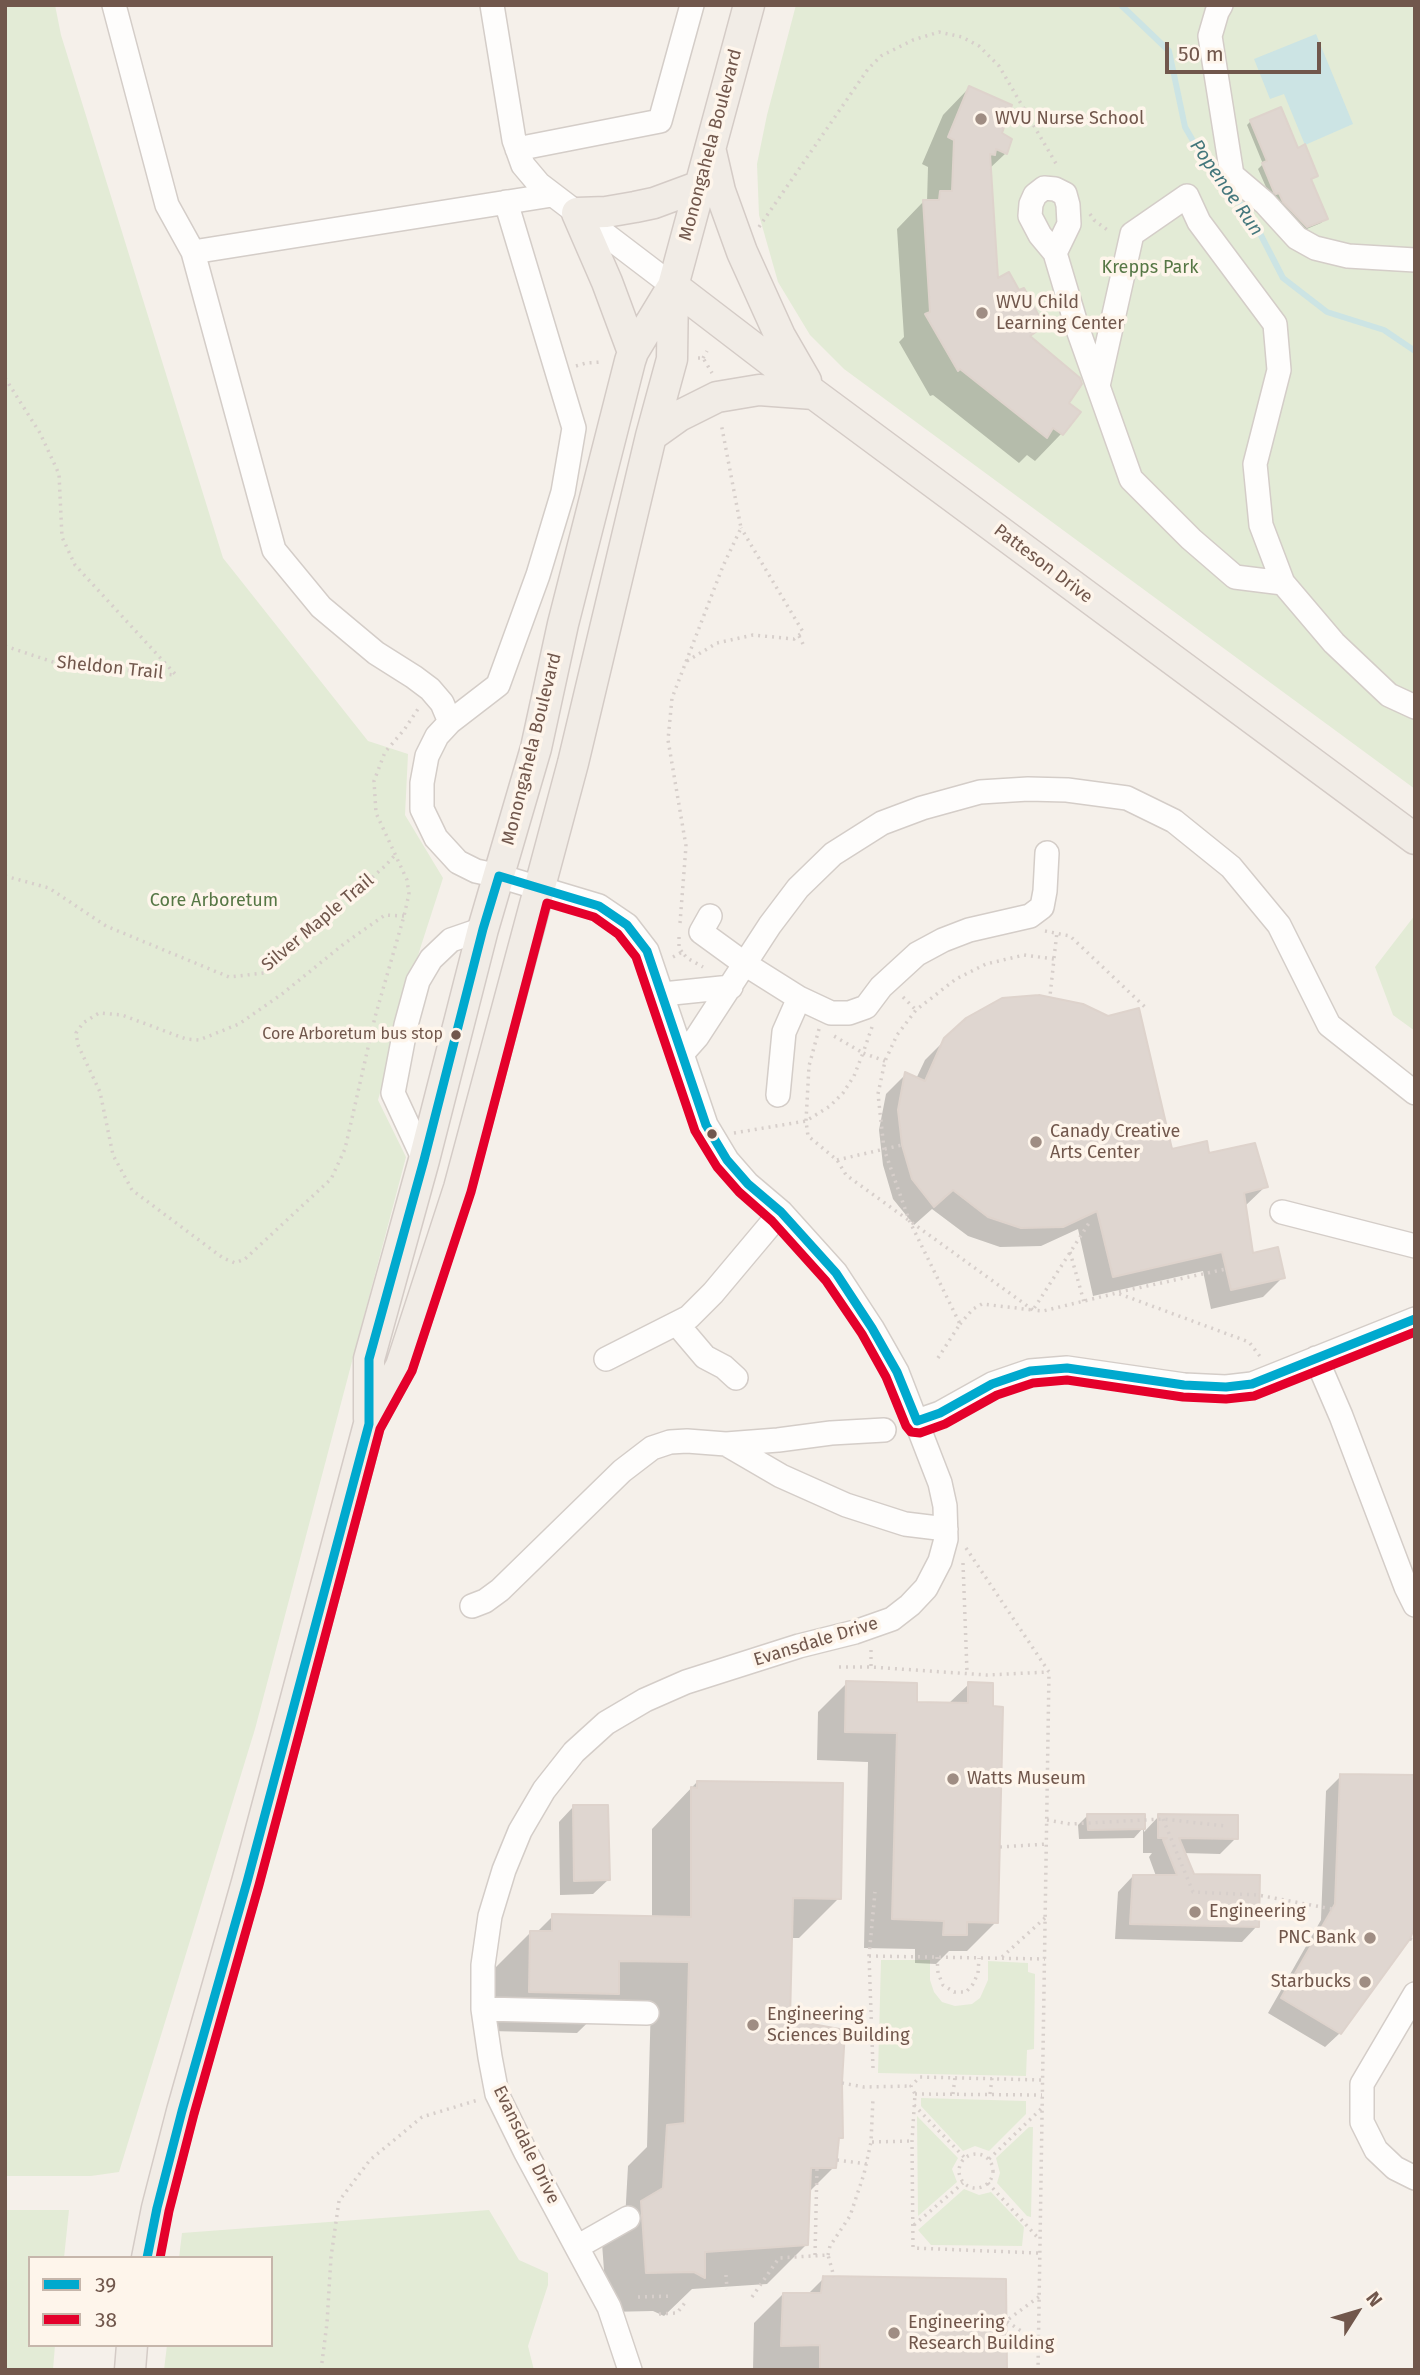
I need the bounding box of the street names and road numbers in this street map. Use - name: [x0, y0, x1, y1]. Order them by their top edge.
- street label: Monongahela Boulevard: [675, 47, 747, 243]
- street label: Patteson Drive: [989, 520, 1097, 608]
- street label: Monongahela Boulevard: [498, 651, 566, 847]
- street label: Sheldon Trail: [56, 652, 164, 684]
- street label: Silver Maple Trail: [258, 870, 378, 976]
- street label: Evansdale Drive: [751, 1613, 881, 1671]
- street label: Evansdale Drive: [488, 2082, 564, 2208]

